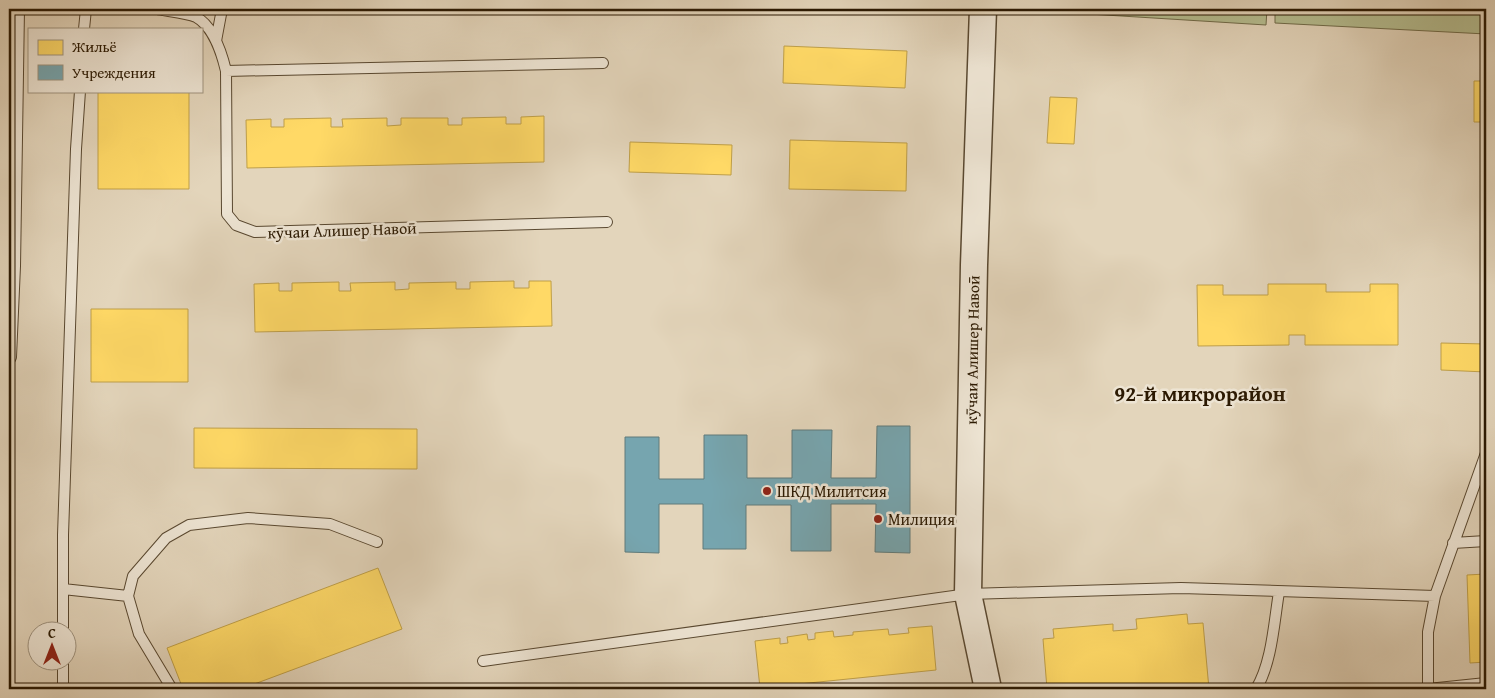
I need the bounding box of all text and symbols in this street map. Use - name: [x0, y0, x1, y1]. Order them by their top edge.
- legend: [28, 28, 202, 92]
- text: Жильё: [71, 36, 117, 57]
- text: Учреждения: [72, 62, 156, 83]
- street label: кӯчаи Алишер Навоӣ: [267, 215, 417, 245]
- street label: кӯчаи Алишер Навоӣ: [959, 275, 985, 425]
- district label: 92-й микрорайон: [1114, 378, 1286, 409]
- place label: ШКД Милитсия: [777, 479, 887, 503]
- marker: ШКД Милитсия: [761, 485, 773, 497]
- place label: Милиция: [888, 507, 955, 531]
- marker: Милиция: [872, 513, 884, 525]
- north arrow: [28, 620, 78, 670]
- text: С: [48, 623, 56, 643]

